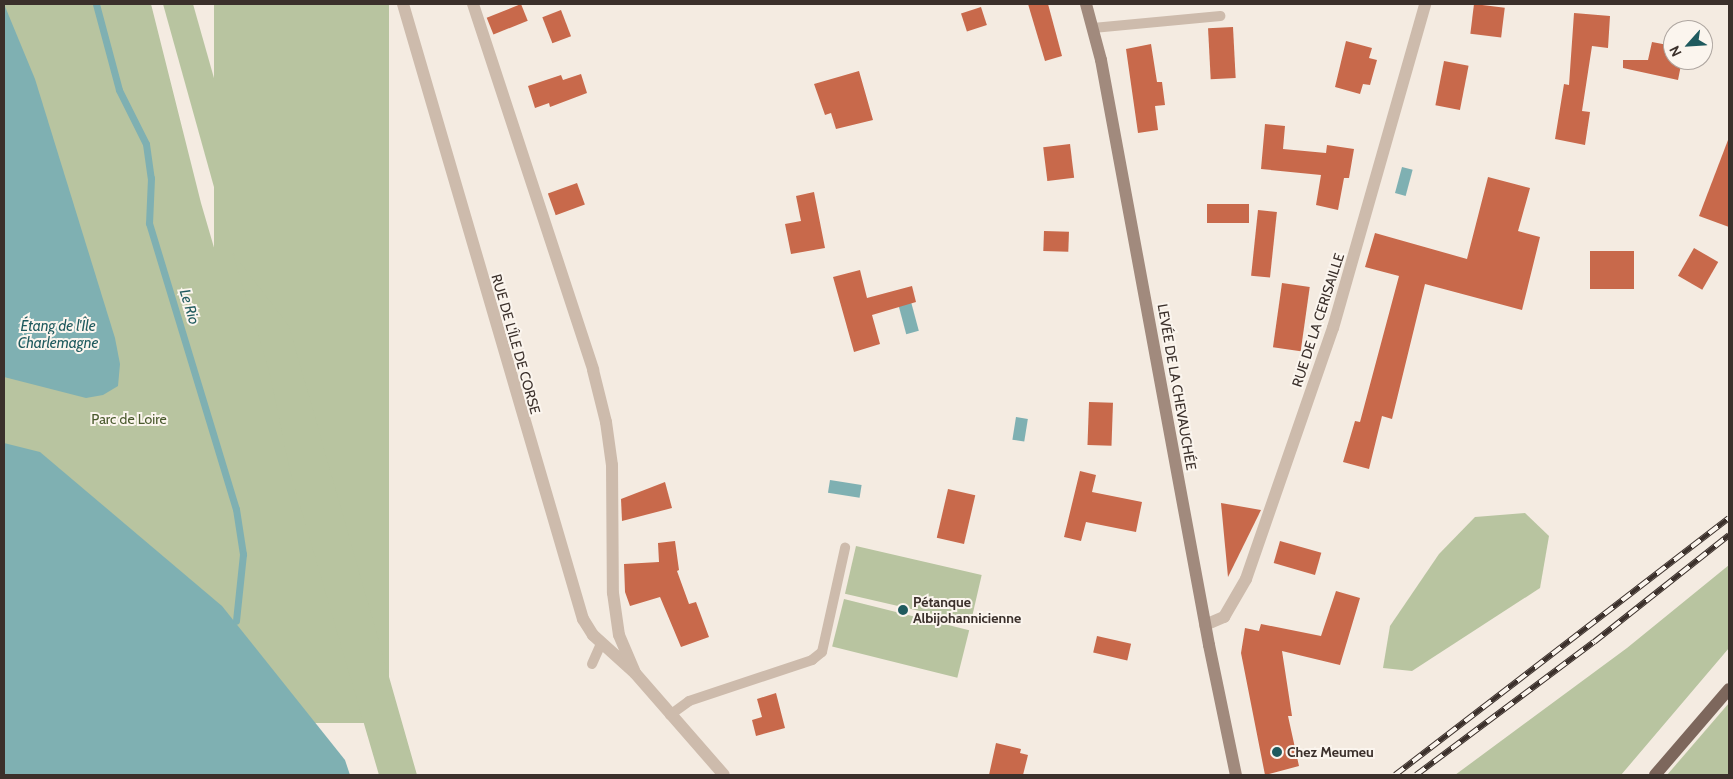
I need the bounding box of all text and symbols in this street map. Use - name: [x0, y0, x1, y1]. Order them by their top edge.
- north arrow: [1663, 20, 1713, 70]
- text: N: [1665, 43, 1686, 60]
- street label: RUE DE LA CERISAILLE: [1288, 251, 1348, 389]
- street label: RUE DE L'ÎLE DE CORSE: [488, 272, 544, 416]
- water label: Le Rio: [175, 287, 203, 327]
- street label: LEVÉE DE LA CHEVAUCHÉE: [1154, 303, 1200, 471]
- water label: Étang de l'Île Charlemagne: [18, 317, 98, 352]
- park label: Parc de Loire: [91, 411, 167, 427]
- place label: Pétanque Albijohannicienne: [913, 594, 1021, 626]
- marker: Pétanque Albijohannicienne: [897, 604, 909, 616]
- place label: Chez Meumeu: [1287, 744, 1374, 760]
- marker: Chez Meumeu: [1271, 746, 1283, 758]

